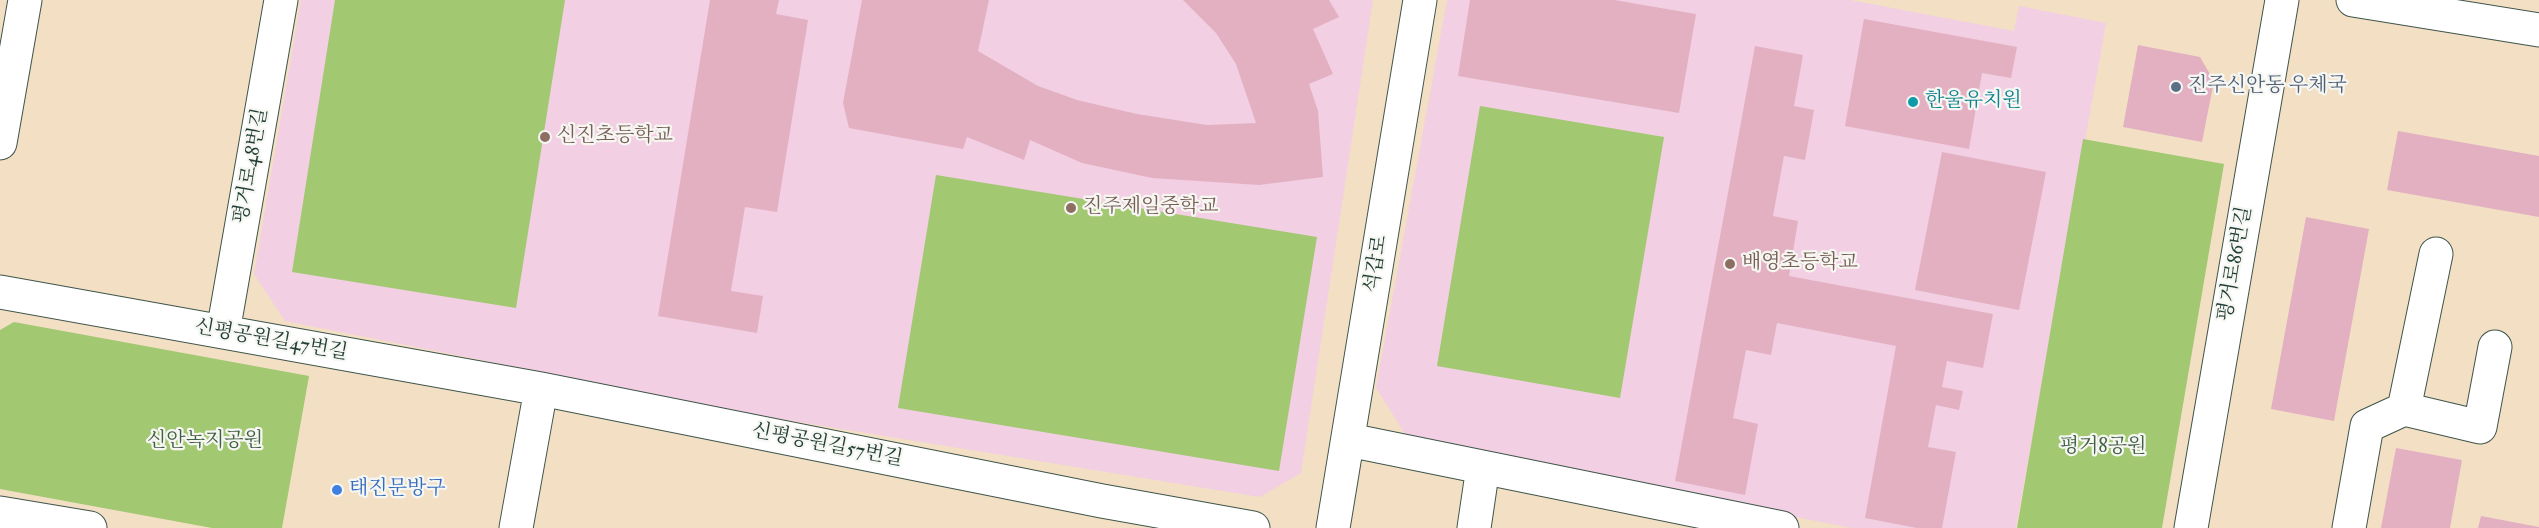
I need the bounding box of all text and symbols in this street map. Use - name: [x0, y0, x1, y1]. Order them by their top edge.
- place label: 진주신안동 우체국: [2188, 75, 2347, 99]
- marker: 진주신안동 우체국: [2169, 80, 2183, 94]
- place label: 한울유치원: [1925, 90, 2022, 114]
- marker: 한울유치원: [1906, 95, 1920, 109]
- street label: 평거로48번길: [230, 106, 274, 226]
- place label: 신진초등학교: [557, 125, 673, 149]
- marker: 신진초등학교: [538, 130, 552, 144]
- place label: 진주제일중학교: [1083, 196, 1218, 220]
- marker: 진주제일중학교: [1064, 201, 1078, 215]
- street label: 평거로86번길: [2214, 205, 2258, 323]
- street label: 석갑로: [1361, 233, 1393, 295]
- place label: 배영초등학교: [1742, 252, 1858, 276]
- marker: 배영초등학교: [1723, 257, 1737, 271]
- street label: 신평공원길47번길: [193, 316, 349, 366]
- street label: 신평공원길57번길: [750, 420, 904, 472]
- park label: 신안녹지공원: [147, 430, 263, 454]
- park label: 평거8공원: [2060, 436, 2146, 460]
- place label: 태진문방구: [349, 478, 446, 502]
- marker: 태진문방구: [330, 483, 344, 497]

